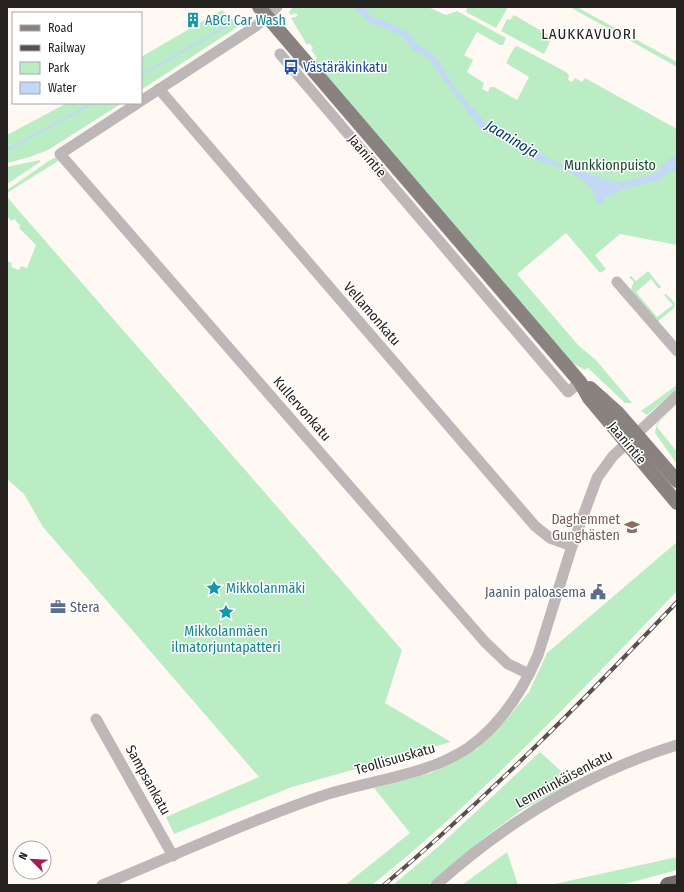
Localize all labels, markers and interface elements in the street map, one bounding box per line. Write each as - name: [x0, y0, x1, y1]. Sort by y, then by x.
- building icon: ABC! Car Wash: [184, 11, 202, 29]
- legend: [12, 12, 142, 104]
- place label: ABC! Car Wash: [205, 12, 286, 29]
- text: Road: [48, 21, 73, 35]
- district label: LAUKKAVUORI: [541, 25, 637, 43]
- text: Railway: [48, 41, 86, 55]
- bus stop icon: Västäräkinkatu: [282, 58, 300, 76]
- place label: Västäräkinkatu: [303, 59, 387, 76]
- text: Park: [48, 61, 70, 75]
- text: Water: [48, 81, 77, 95]
- water label: Jaaninoja: [481, 116, 542, 162]
- street label: Jaanintie: [344, 131, 390, 181]
- park label: Munkkionpuisto: [564, 157, 656, 174]
- street label: Vellamonkatu: [340, 279, 404, 349]
- street label: Kullervonkatu: [269, 373, 335, 445]
- street label: Jaanintie: [604, 418, 650, 468]
- place label: Daghemmet Gunghästen: [551, 511, 620, 544]
- school or university icon: Daghemmet Gunghästen: [623, 518, 641, 536]
- place icon: Mikkolanmäki: [205, 579, 223, 597]
- place label: Mikkolanmäki: [226, 580, 305, 597]
- public building icon: Jaanin paloasema: [589, 583, 607, 601]
- place label: Jaanin paloasema: [485, 584, 586, 601]
- office icon: Stera: [49, 598, 67, 616]
- place label: Stera: [70, 599, 100, 616]
- place icon: Mikkolanmäen ilmatorjuntapatteri: [217, 603, 235, 621]
- place label: Mikkolanmäen ilmatorjuntapatteri: [171, 623, 281, 656]
- street label: Teollisuuskatu: [353, 739, 437, 779]
- street label: Sampsankatu: [122, 742, 174, 818]
- street label: Lemminkäisenkatu: [513, 746, 615, 812]
- north arrow: [12, 840, 52, 880]
- text: N: [16, 850, 31, 862]

